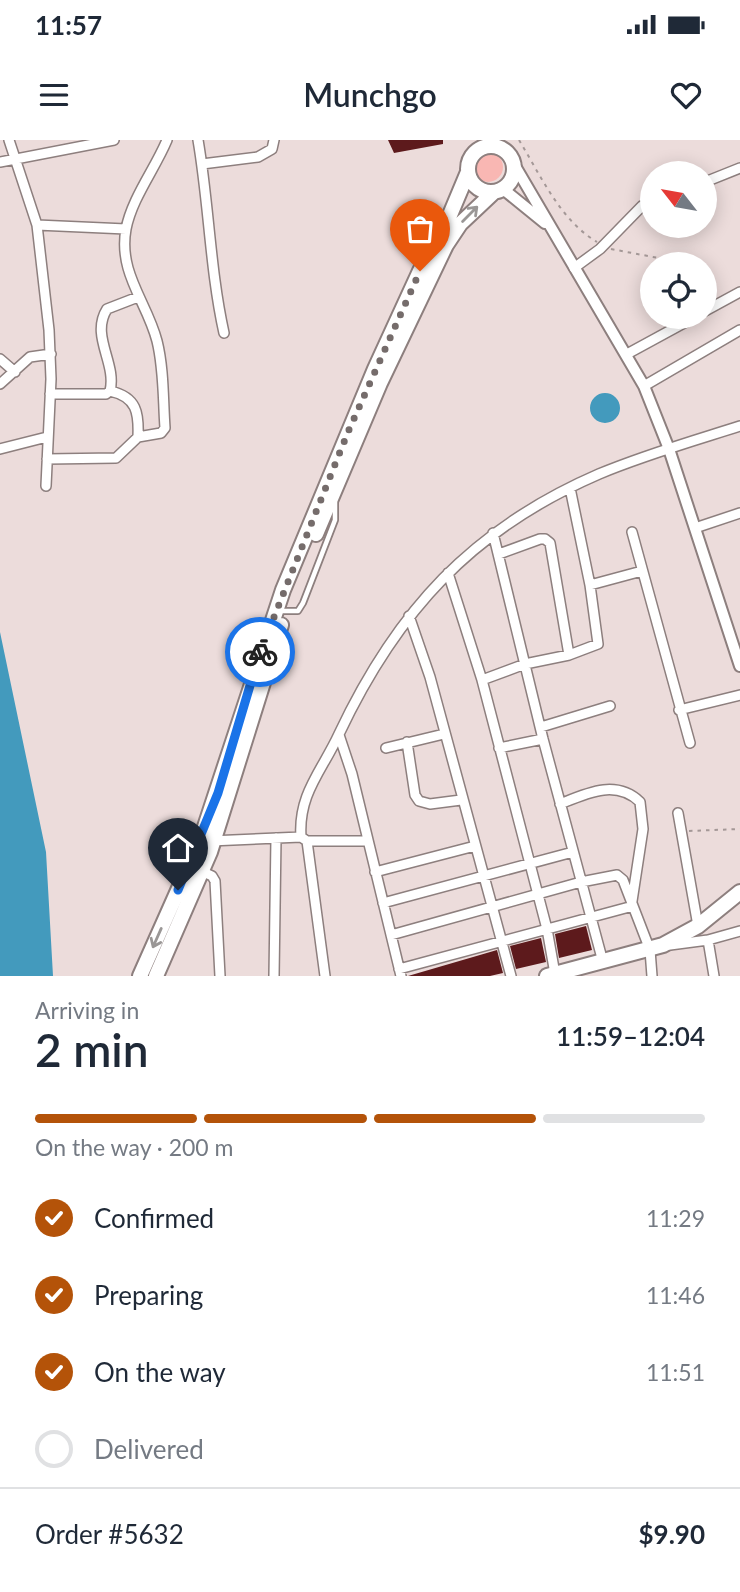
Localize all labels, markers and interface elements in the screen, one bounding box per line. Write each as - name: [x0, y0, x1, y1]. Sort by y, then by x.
- text: 11:57: [35, 9, 102, 41]
- text: Munchgo: [303, 75, 437, 114]
- icon: menu: [35, 76, 73, 114]
- icon: heart: [667, 76, 705, 114]
- north arrow: [640, 161, 718, 238]
- map controls: [640, 161, 717, 329]
- pin: [390, 199, 450, 271]
- one-way arrow: [462, 205, 479, 222]
- icon: bag: [401, 210, 439, 248]
- button: locate: [640, 252, 717, 329]
- courier: [225, 617, 295, 687]
- icon: bike: [241, 633, 279, 671]
- pin: [148, 818, 208, 890]
- icon: home: [159, 829, 197, 867]
- one-way arrow: [150, 927, 163, 948]
- text: Arriving in: [35, 996, 139, 1024]
- text: 11:59–12:04: [556, 1020, 705, 1052]
- text: 2 min: [35, 1022, 149, 1077]
- text: On the way · 200 m: [35, 1133, 234, 1161]
- icon: check: [35, 1199, 73, 1237]
- text: Confirmed: [94, 1202, 214, 1234]
- text: 11:29: [646, 1204, 705, 1232]
- icon: check: [35, 1276, 73, 1314]
- text: Preparing: [94, 1279, 203, 1311]
- text: 11:46: [646, 1281, 705, 1309]
- icon: check: [35, 1353, 73, 1391]
- text: On the way: [94, 1356, 226, 1388]
- text: 11:51: [646, 1358, 705, 1386]
- text: Delivered: [94, 1433, 204, 1465]
- text: Order #5632: [35, 1518, 184, 1550]
- text: $9.90: [639, 1518, 705, 1550]

